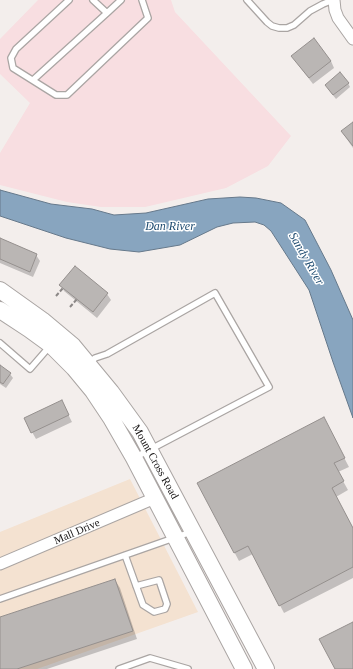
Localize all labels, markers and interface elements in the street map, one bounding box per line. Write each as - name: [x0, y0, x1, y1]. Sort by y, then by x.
- water label: Dan River: [145, 220, 195, 234]
- water label: Sandy River: [285, 230, 327, 288]
- street label: Mount Cross Road: [129, 422, 181, 502]
- street label: Mall Drive: [52, 516, 102, 548]

